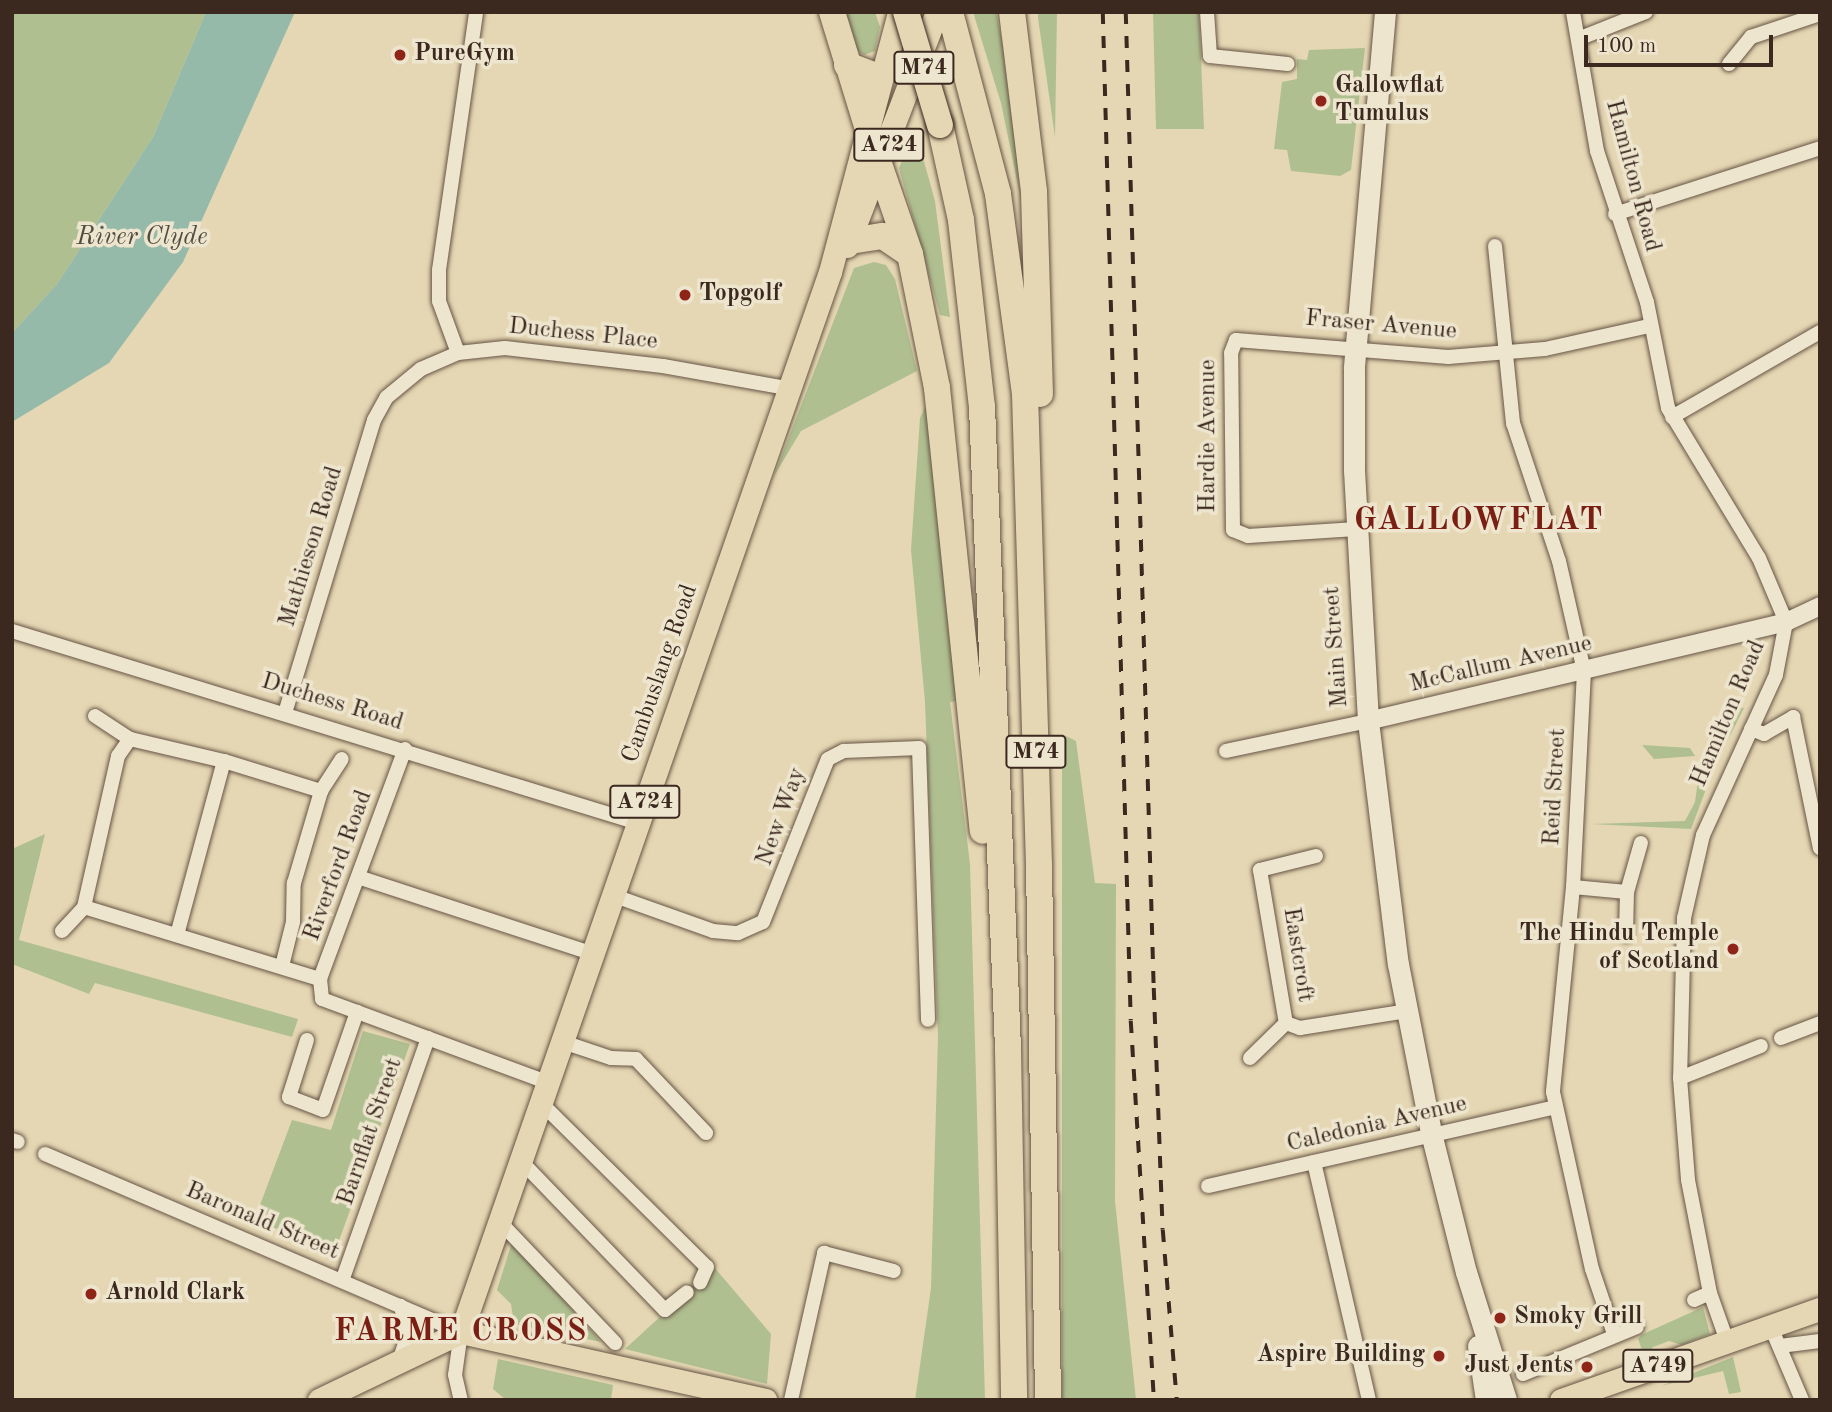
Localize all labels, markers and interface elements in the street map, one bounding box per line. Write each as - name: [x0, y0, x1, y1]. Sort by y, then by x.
- scale bar: [1587, 21, 1776, 65]
- text: 100 m: [1597, 36, 1656, 57]
- place label: PureGym: [414, 41, 515, 69]
- marker: PureGym: [392, 47, 408, 63]
- road number: M74: [892, 48, 956, 88]
- place label: Gallowflat Tumulus: [1335, 73, 1444, 129]
- marker: Gallowflat Tumulus: [1313, 93, 1329, 109]
- street label: Hamilton Road: [1598, 97, 1666, 255]
- road number: A724: [852, 126, 926, 164]
- water label: River Clyde: [76, 222, 208, 254]
- place label: Topgolf: [699, 281, 781, 309]
- marker: Topgolf: [677, 287, 693, 303]
- street label: Fraser Avenue: [1304, 305, 1458, 347]
- street label: Duchess Place: [507, 313, 659, 357]
- street label: Hardie Avenue: [1195, 359, 1223, 513]
- street label: Mathieson Road: [274, 463, 350, 631]
- district label: GALLOWFLAT: [1355, 502, 1603, 540]
- street label: Cambuslang Road: [617, 581, 705, 767]
- street label: Main Street: [1318, 585, 1356, 709]
- street label: McCallum Avenue: [1407, 630, 1595, 700]
- street label: Hamilton Road: [1685, 636, 1773, 792]
- street label: Duchess Road: [257, 668, 407, 738]
- street label: Reid Street: [1539, 728, 1573, 846]
- road number: M74: [1004, 732, 1068, 772]
- street label: New Way: [751, 764, 813, 870]
- road number: A724: [608, 782, 682, 822]
- street label: Riverford Road: [298, 787, 380, 945]
- street label: Eastcroft: [1275, 905, 1319, 1005]
- place label: The Hindu Temple of Scotland: [1519, 921, 1719, 977]
- marker: The Hindu Temple of Scotland: [1725, 941, 1741, 957]
- street label: Barnflat Street: [332, 1054, 410, 1210]
- street label: Caledonia Avenue: [1284, 1090, 1470, 1160]
- street label: Baronald Street: [181, 1177, 343, 1267]
- place label: Arnold Clark: [105, 1280, 245, 1308]
- marker: Arnold Clark: [83, 1286, 99, 1302]
- place label: Smoky Grill: [1514, 1304, 1642, 1332]
- marker: Smoky Grill: [1492, 1310, 1508, 1326]
- district label: FARME CROSS: [335, 1313, 587, 1351]
- place label: Aspire Building: [1257, 1342, 1425, 1370]
- road number: A749: [1621, 1346, 1695, 1386]
- marker: Aspire Building: [1431, 1348, 1447, 1364]
- place label: Just Jents: [1464, 1353, 1573, 1381]
- marker: Just Jents: [1579, 1359, 1595, 1375]

